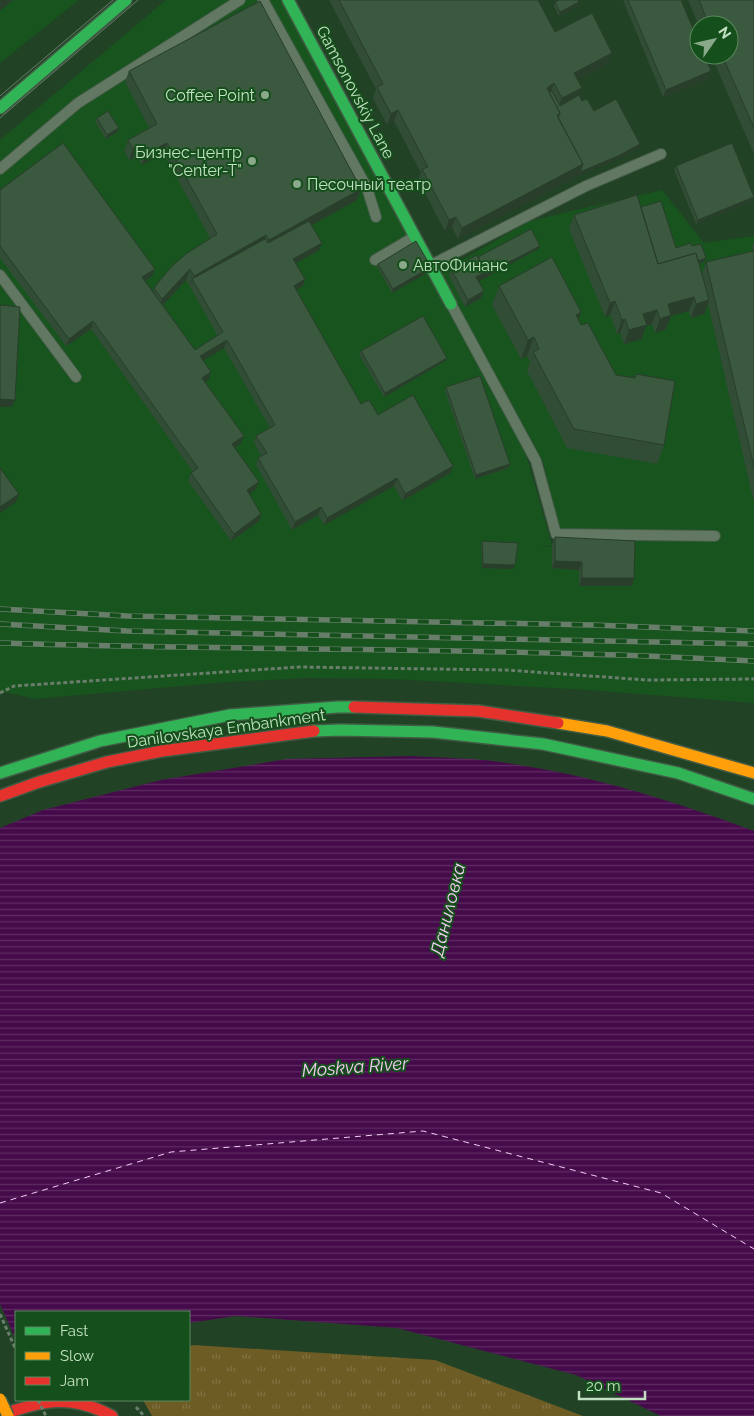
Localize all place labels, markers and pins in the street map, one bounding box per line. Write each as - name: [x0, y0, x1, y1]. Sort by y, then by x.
- place label: Coffee Point: [165, 86, 256, 105]
- marker: Coffee Point: [259, 89, 271, 101]
- place label: Бизнес-центр "Center-T": [135, 143, 242, 180]
- marker: Бизнес-центр "Center-T": [246, 155, 258, 167]
- place label: Песочный театр: [307, 175, 431, 194]
- marker: Песочный театр: [291, 178, 303, 190]
- place label: АвтоФинанс: [413, 256, 508, 275]
- marker: АвтоФинанс: [397, 259, 409, 271]

